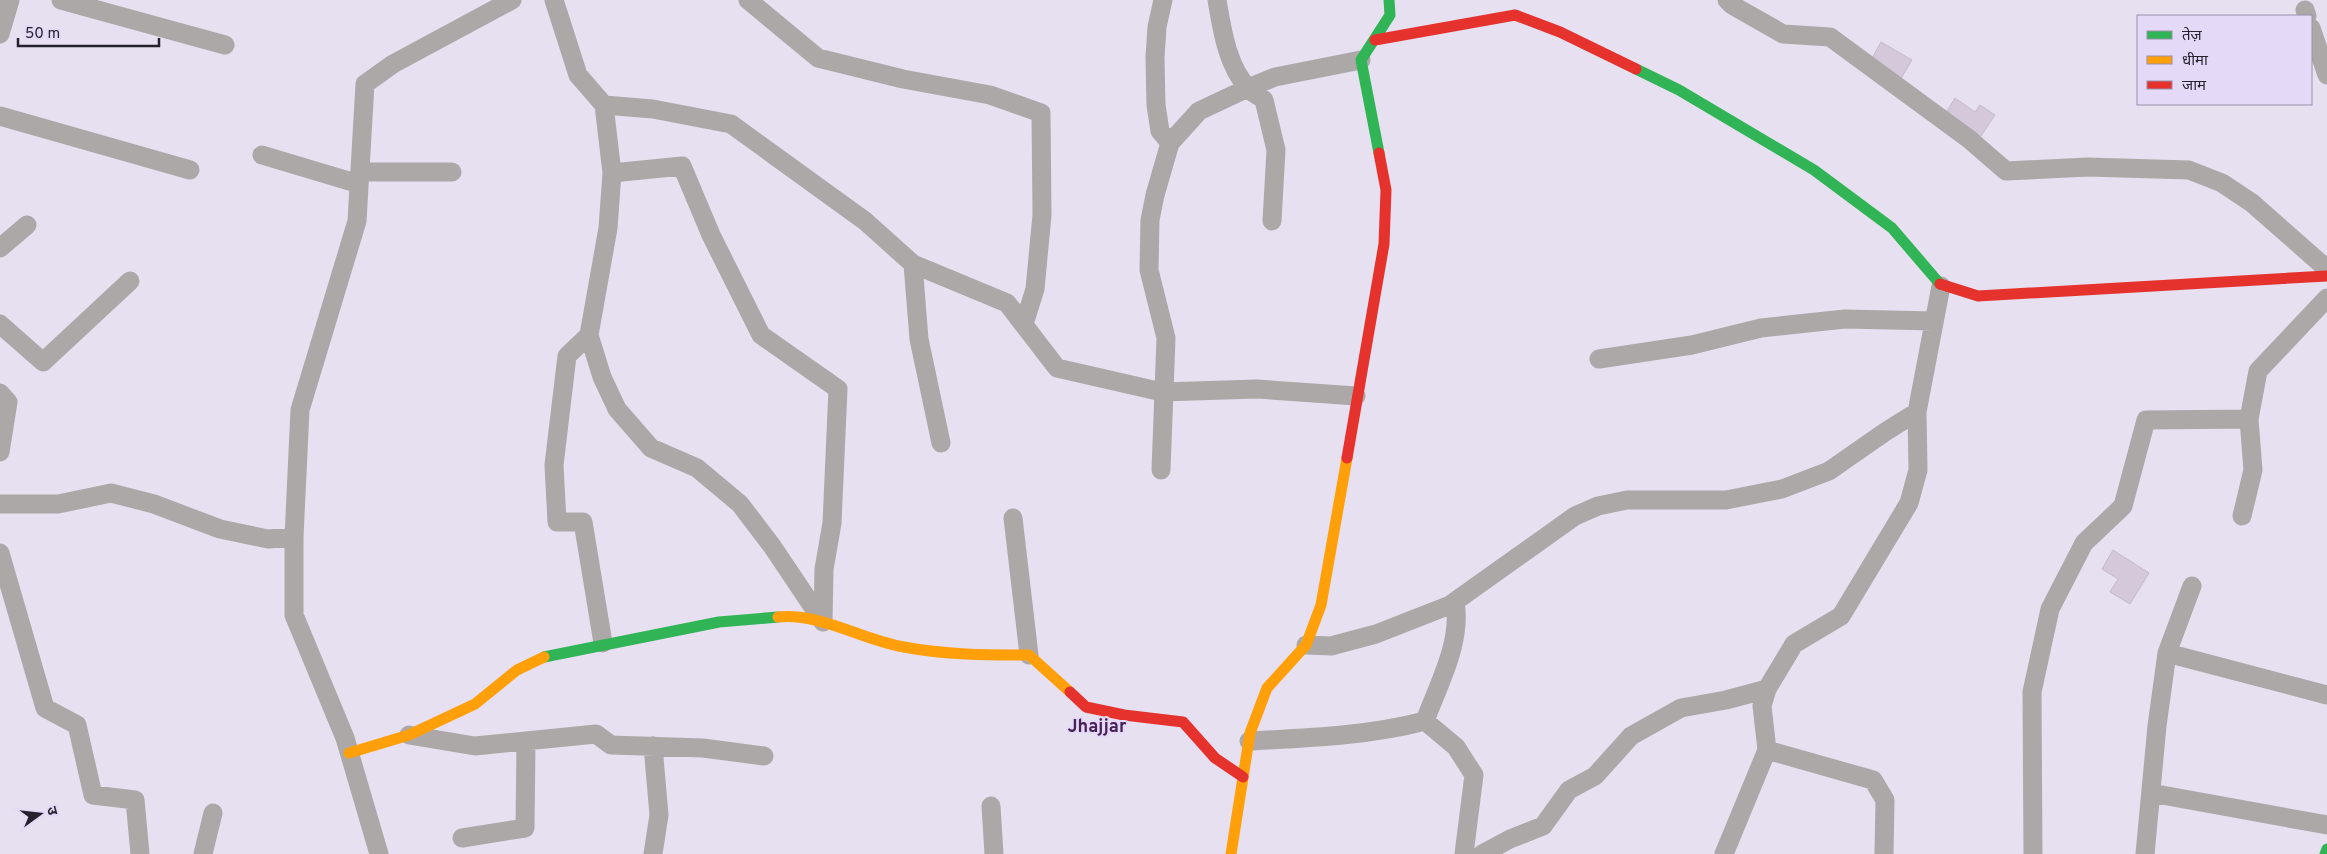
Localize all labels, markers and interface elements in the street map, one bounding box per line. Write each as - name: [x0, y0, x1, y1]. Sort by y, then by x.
- scale bar: [18, 15, 159, 47]
- legend: [2137, 15, 2312, 105]
- text: 50 m: [25, 25, 60, 44]
- text: तेज़: [2182, 26, 2203, 46]
- text: धीमा: [2182, 52, 2209, 71]
- text: जाम: [2182, 77, 2207, 96]
- district label: Jhajjar: [1068, 716, 1127, 739]
- north arrow: [15, 789, 65, 839]
- text: उ: [42, 805, 61, 818]

